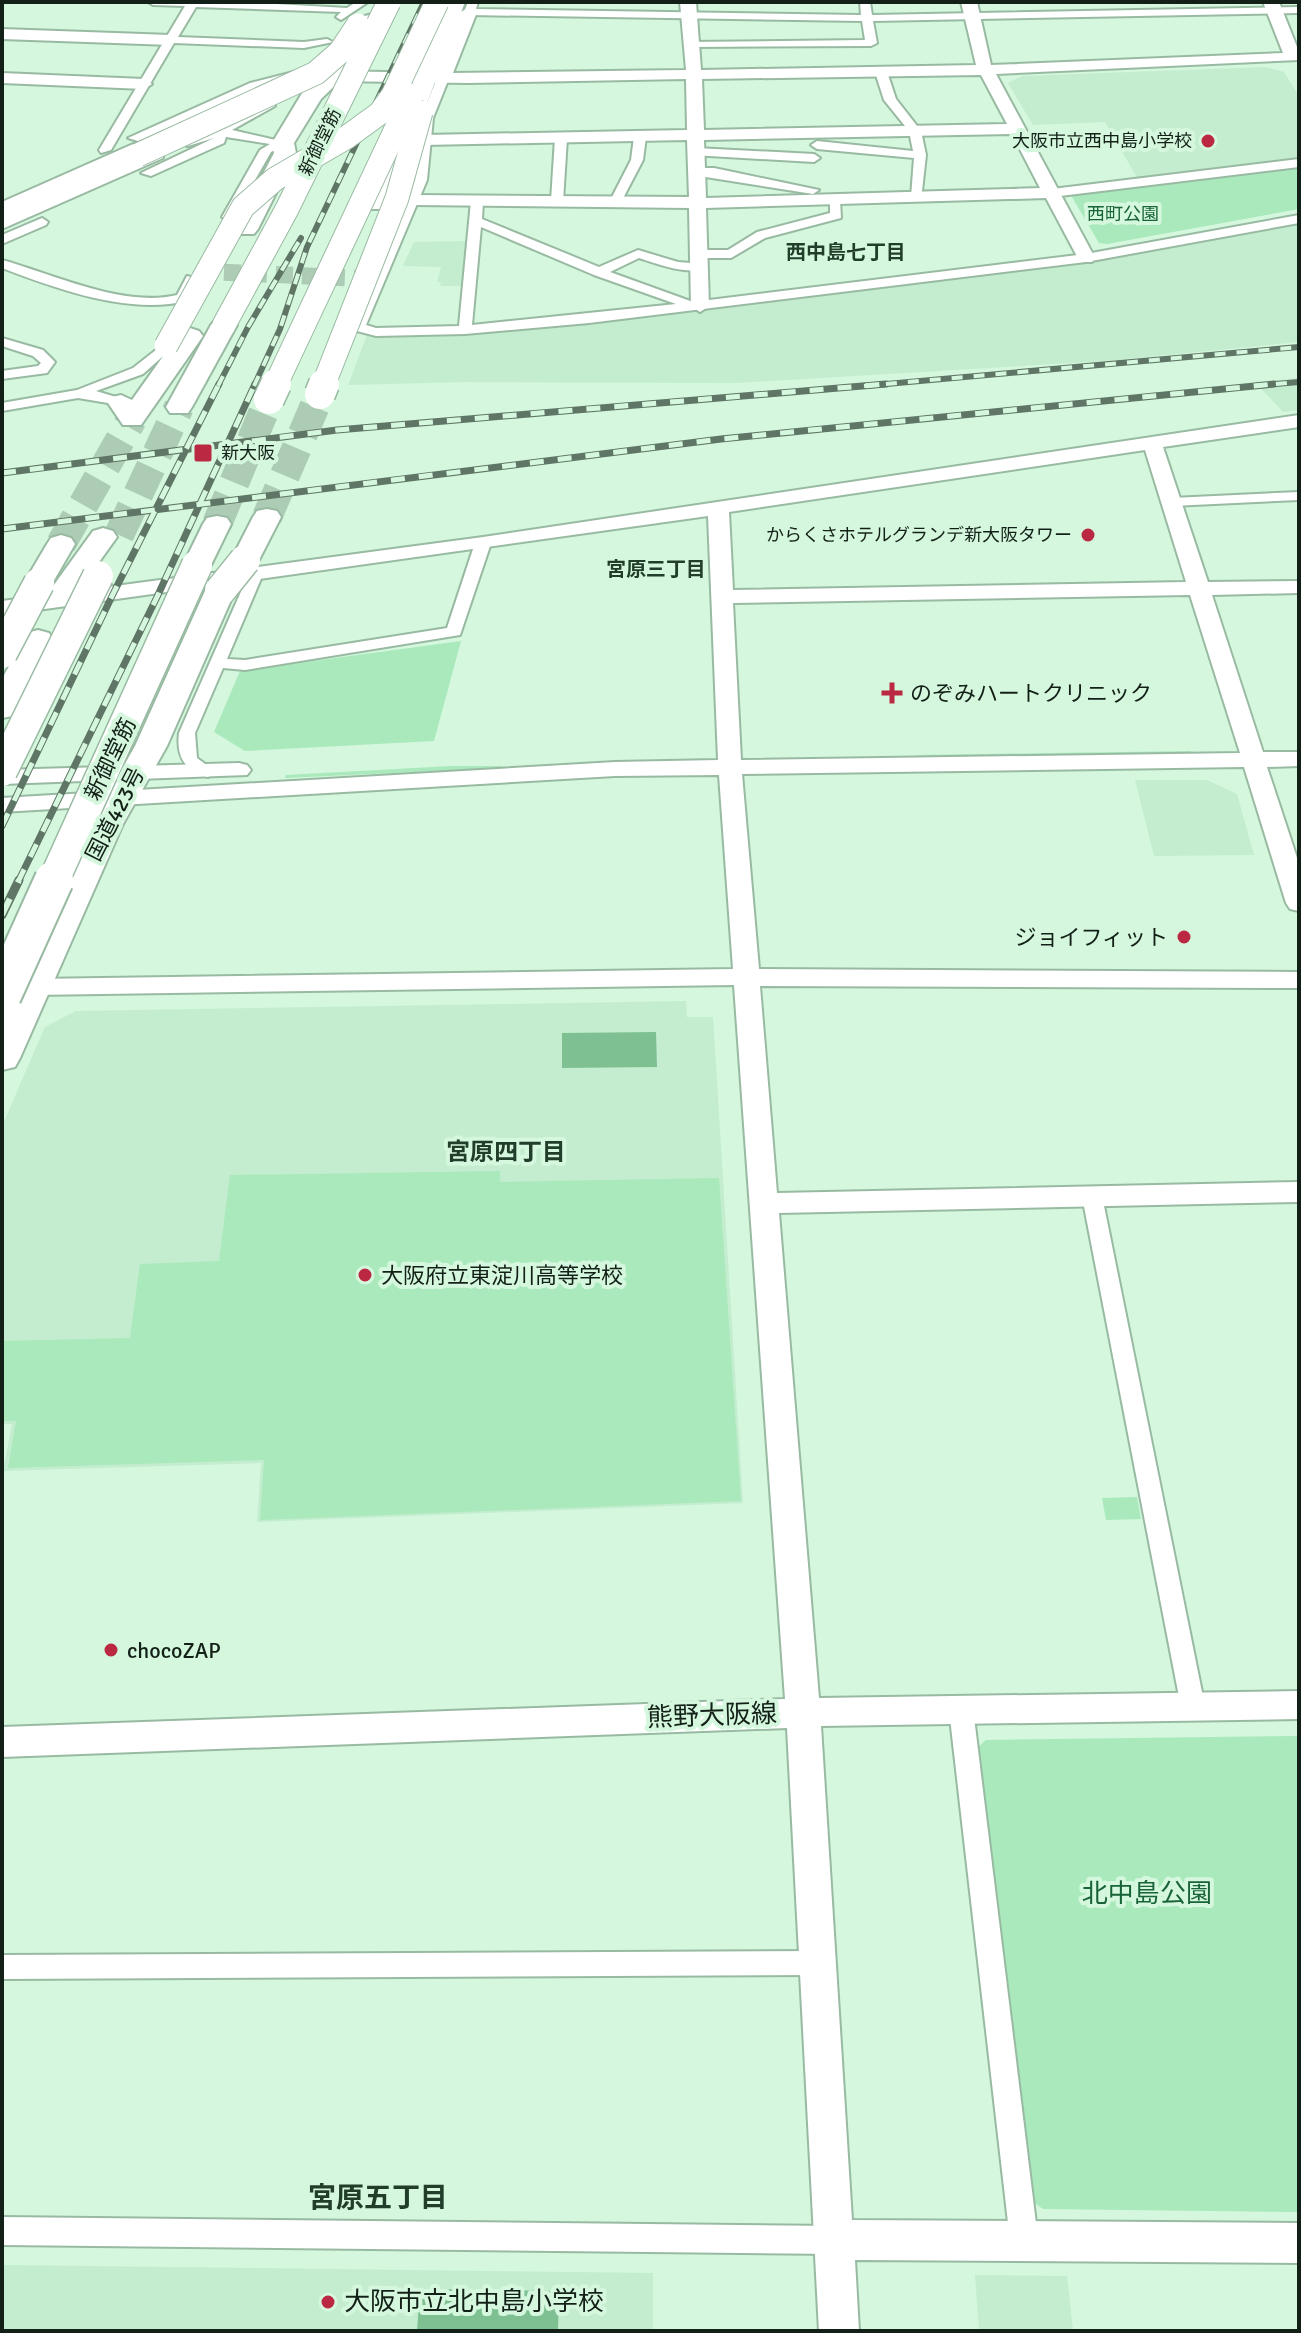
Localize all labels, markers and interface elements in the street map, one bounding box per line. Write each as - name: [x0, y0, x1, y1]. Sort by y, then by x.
- street label: 新御堂筋: [294, 105, 346, 179]
- place label: 大阪市立西中島小学校: [1012, 130, 1192, 152]
- marker: 大阪市立西中島小学校: [1199, 132, 1217, 150]
- park label: 西町公園: [1087, 203, 1159, 225]
- district label: 西中島七丁目: [786, 240, 906, 265]
- marker: 新大阪: [192, 442, 214, 464]
- place label: 新大阪: [221, 442, 275, 464]
- place label: からくさホテルグランデ新大阪タワー: [766, 524, 1072, 546]
- marker: からくさホテルグランデ新大阪タワー: [1079, 526, 1097, 544]
- district label: 宮原三丁目: [606, 557, 706, 582]
- place label: のぞみハートクリニック: [910, 680, 1152, 707]
- marker: のぞみハートクリニック: [881, 682, 903, 704]
- street label: 新御堂筋: [79, 714, 141, 804]
- street label: 国道423号: [80, 763, 150, 865]
- place label: ジョイフィット: [1014, 924, 1168, 951]
- marker: ジョイフィット: [1175, 928, 1193, 946]
- district label: 宮原四丁目: [446, 1137, 566, 1167]
- place label: 大阪府立東淀川高等学校: [381, 1262, 623, 1289]
- marker: 大阪府立東淀川高等学校: [356, 1266, 374, 1284]
- place label: chocoZAP: [127, 1637, 221, 1664]
- marker: chocoZAP: [102, 1641, 120, 1659]
- street label: 熊野大阪線: [646, 1698, 778, 1734]
- park label: 北中島公園: [1082, 1878, 1212, 1910]
- district label: 宮原五丁目: [308, 2181, 448, 2215]
- place label: 大阪市立北中島小学校: [344, 2286, 604, 2318]
- marker: 大阪市立北中島小学校: [319, 2293, 337, 2311]

